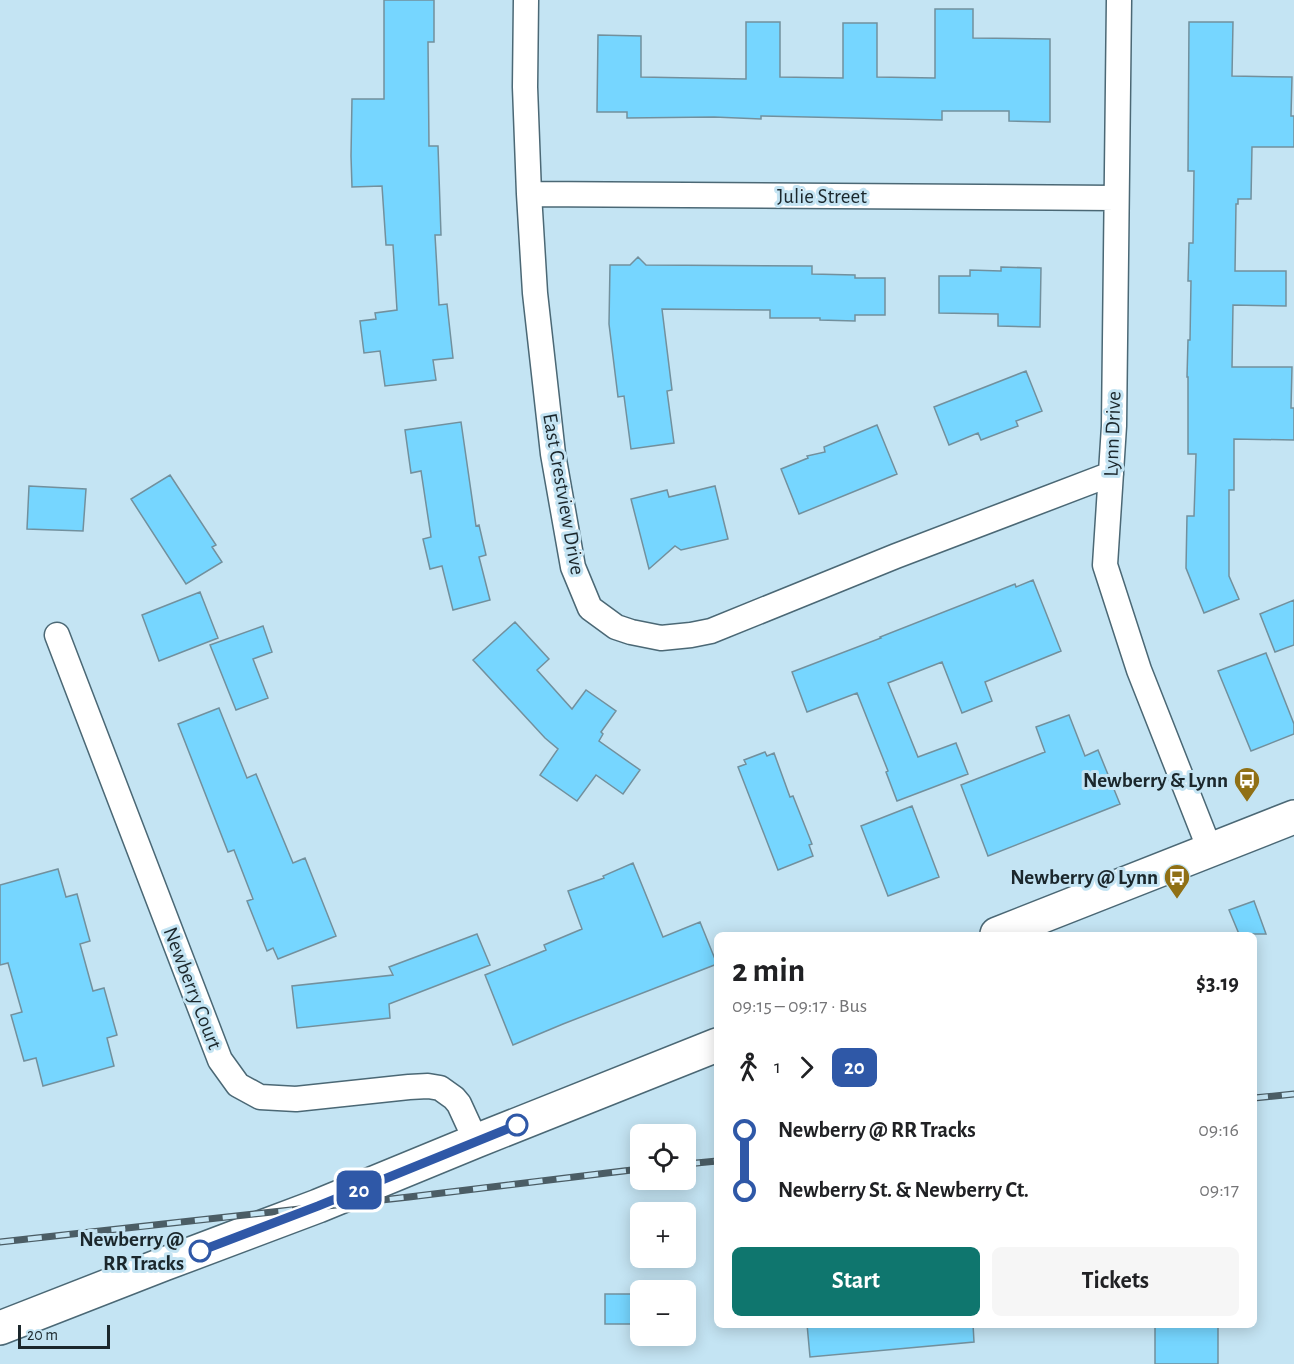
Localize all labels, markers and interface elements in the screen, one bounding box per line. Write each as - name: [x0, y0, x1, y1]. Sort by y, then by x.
- street label: Julie Street: [777, 186, 867, 207]
- street label: Lynn Drive: [1101, 391, 1124, 477]
- street label: East Crestview Drive: [539, 412, 588, 577]
- bus stop icon: Newberry & Lynn: [1232, 765, 1262, 803]
- place label: Newberry & Lynn: [1083, 770, 1228, 791]
- bus stop icon: Newberry @ Lynn: [1162, 862, 1192, 900]
- place label: Newberry @ Lynn: [1010, 867, 1158, 888]
- street label: Newberry Court: [160, 924, 226, 1053]
- text: 2 min: [732, 955, 805, 988]
- text: $3.19: [1196, 972, 1239, 994]
- text: 09:15 – 09:17 · Bus: [732, 996, 867, 1016]
- icon: walk: [732, 1051, 765, 1084]
- icon: forward: [790, 1051, 823, 1084]
- text: 1: [774, 1057, 781, 1077]
- text: 20: [844, 1057, 865, 1078]
- unlabelled marker: [506, 1114, 528, 1136]
- text: Newberry @ RR Tracks: [778, 1119, 976, 1141]
- text: 09:16: [1198, 1120, 1239, 1140]
- map controls: [630, 1124, 696, 1346]
- button: locate: [630, 1124, 696, 1190]
- line badge: 20: [332, 1170, 386, 1210]
- text: Newberry St. & Newberry Ct.: [778, 1179, 1029, 1201]
- text: 20: [349, 1180, 369, 1201]
- text: 09:17: [1199, 1180, 1239, 1200]
- button: +: [630, 1202, 696, 1268]
- place label: Newberry @ RR Tracks: [79, 1229, 184, 1274]
- marker: Newberry @ RR Tracks: [189, 1240, 211, 1262]
- button: Start: [732, 1247, 980, 1316]
- button: Tickets: [992, 1247, 1239, 1316]
- button: −: [630, 1280, 696, 1346]
- scale bar: [18, 1322, 110, 1350]
- text: 20 m: [27, 1327, 58, 1343]

